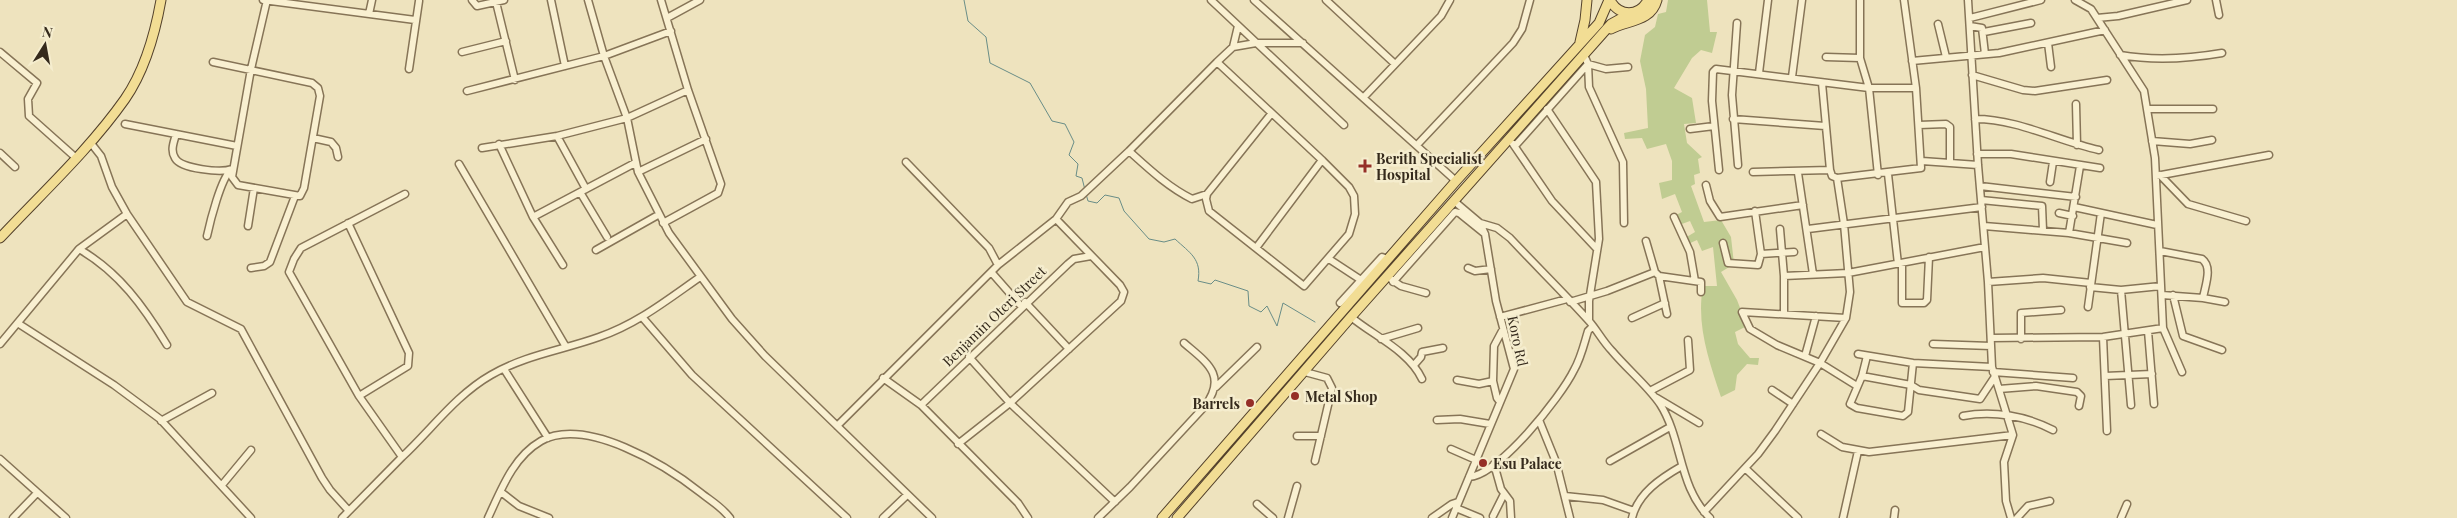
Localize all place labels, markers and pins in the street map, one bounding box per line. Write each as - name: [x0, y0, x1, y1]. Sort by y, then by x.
- place label: Berith Specialist Hospital: [1376, 149, 1482, 184]
- marker: Berith Specialist Hospital: [1358, 159, 1372, 173]
- place label: Metal Shop: [1305, 387, 1377, 406]
- marker: Metal Shop: [1289, 390, 1301, 402]
- place label: Barrels: [1193, 394, 1240, 413]
- marker: Barrels: [1244, 397, 1256, 409]
- place label: Esu Palace: [1493, 454, 1562, 473]
- marker: Esu Palace: [1477, 457, 1489, 469]

